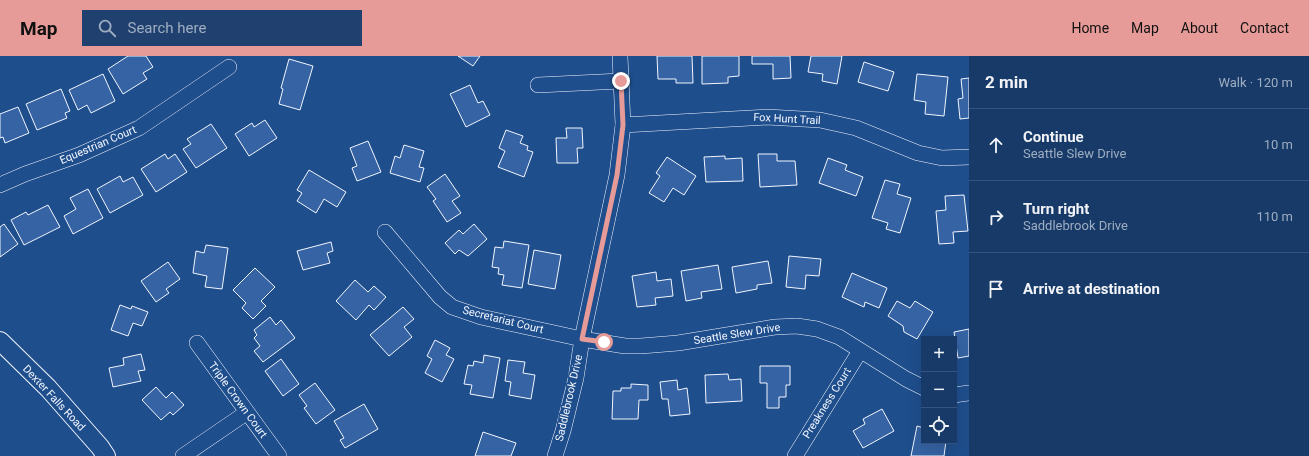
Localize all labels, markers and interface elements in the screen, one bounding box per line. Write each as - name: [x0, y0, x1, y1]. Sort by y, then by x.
- search box: [82, 10, 362, 46]
- text: Map: [20, 17, 58, 40]
- icon: search: [96, 17, 118, 39]
- text: Search here: [128, 19, 206, 37]
- text: Home: [1071, 20, 1109, 36]
- text: Map: [1131, 20, 1159, 36]
- text: About: [1181, 20, 1218, 36]
- text: Contact: [1240, 20, 1289, 36]
- route end: [612, 72, 630, 90]
- text: 2 min: [985, 72, 1028, 92]
- text: Walk · 120 m: [1218, 75, 1293, 90]
- street label: Fox Hunt Trail: [753, 111, 821, 127]
- street label: Equestrian Court: [58, 123, 139, 167]
- text: Continue: [1023, 128, 1084, 146]
- icon: ahead: [985, 134, 1007, 156]
- text: 10 m: [1264, 137, 1293, 152]
- text: Seattle Slew Drive: [1023, 146, 1126, 161]
- text: Turn right: [1023, 200, 1089, 218]
- icon: right: [985, 206, 1007, 228]
- text: 110 m: [1256, 209, 1293, 224]
- text: Saddlebrook Drive: [1023, 218, 1128, 233]
- icon: arrive: [985, 278, 1007, 300]
- text: Arrive at destination: [1023, 280, 1160, 298]
- street label: Secretariat Court: [461, 304, 545, 336]
- street label: Seattle Slew Drive: [693, 321, 781, 347]
- route start: [595, 333, 613, 351]
- map controls: [921, 336, 957, 444]
- button: +: [921, 336, 957, 372]
- street label: Saddlebrook Drive: [553, 353, 585, 443]
- street label: Triple Crown Court: [206, 359, 270, 441]
- street label: Dexter Falls Road: [20, 362, 88, 434]
- street label: Preakness Court: [800, 365, 854, 441]
- button: −: [921, 372, 957, 408]
- button: locate: [921, 408, 957, 444]

